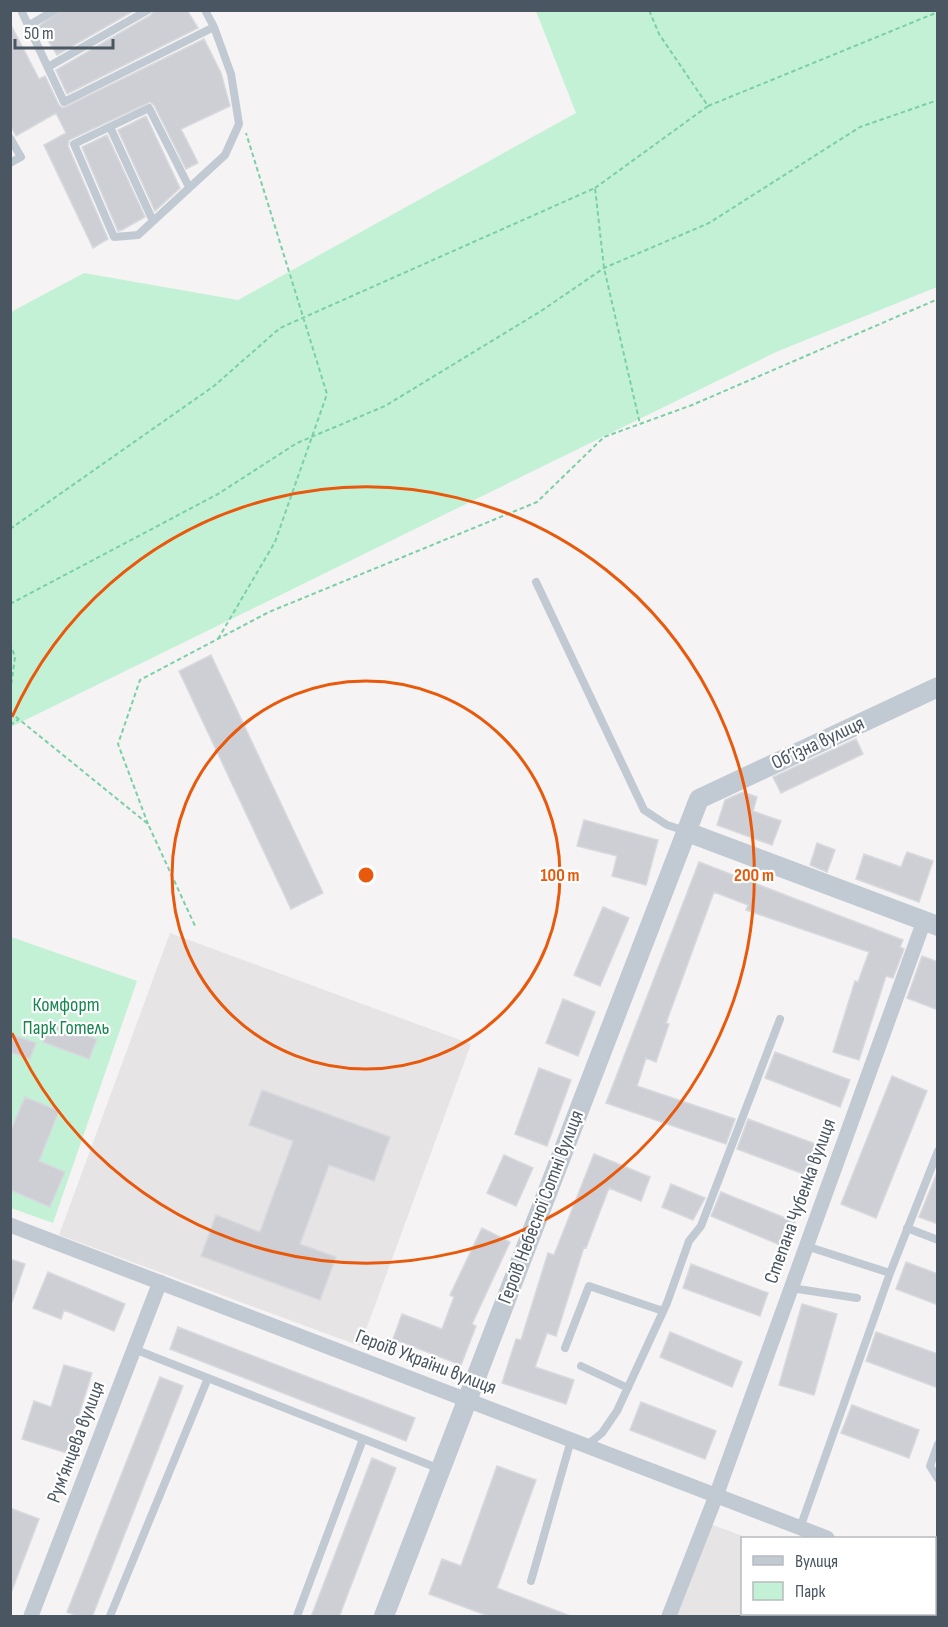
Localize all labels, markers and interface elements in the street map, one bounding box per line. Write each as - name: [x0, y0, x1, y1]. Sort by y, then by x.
- scale bar: [15, 12, 112, 50]
- text: 50 m: [24, 23, 54, 44]
- street label: Об’їзна вулиця: [768, 711, 868, 775]
- centre of rings: [356, 865, 376, 885]
- text: 100 m: [541, 865, 580, 886]
- text: 200 m: [734, 865, 774, 886]
- park label: Комфорт Парк Готель: [23, 993, 109, 1040]
- street label: Героїв Небесної Сотні вулиця: [493, 1107, 589, 1307]
- street label: Степана Чубенка вулиця: [759, 1115, 841, 1287]
- street label: Героїв України вулиця: [352, 1324, 500, 1400]
- street label: Рум’янцева вулиця: [42, 1378, 110, 1506]
- legend: [741, 1537, 936, 1615]
- text: Вулиця: [795, 1551, 838, 1572]
- text: Парк: [795, 1581, 826, 1602]

